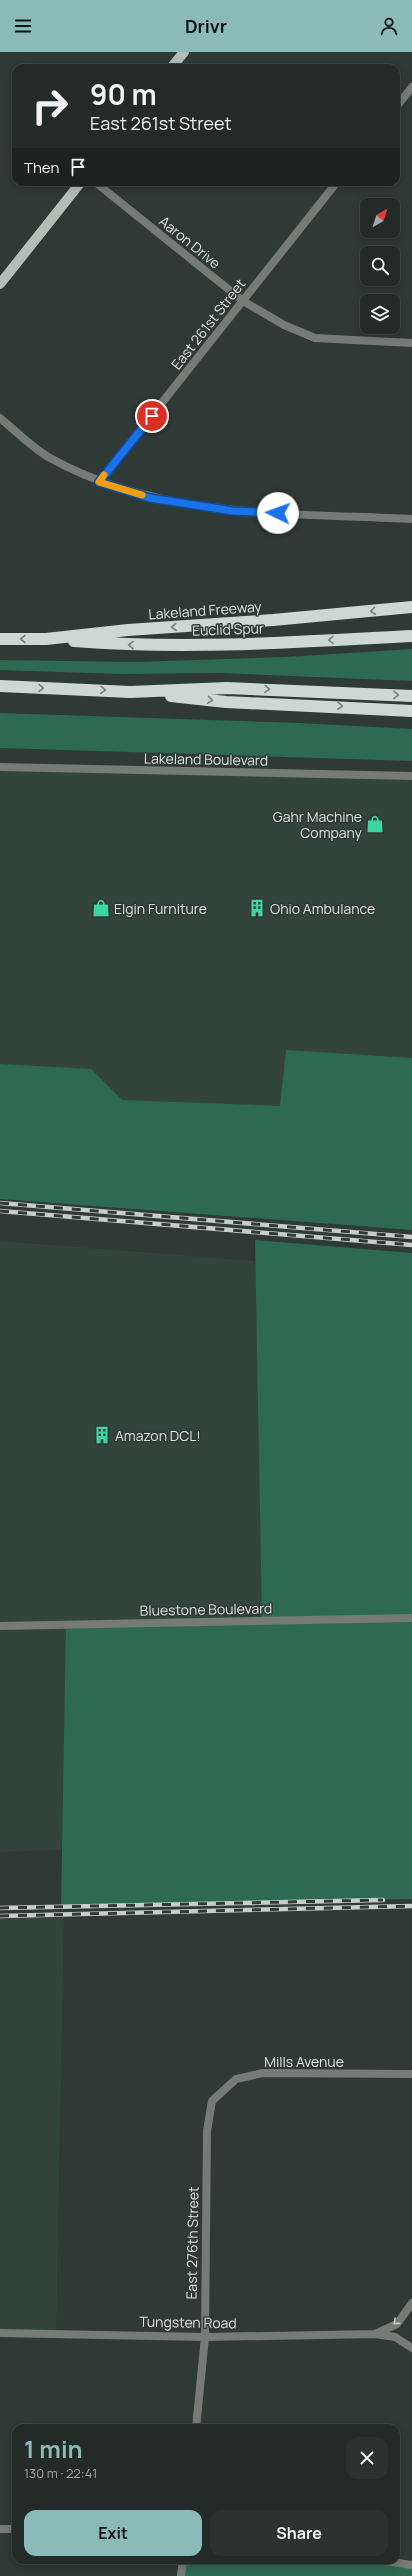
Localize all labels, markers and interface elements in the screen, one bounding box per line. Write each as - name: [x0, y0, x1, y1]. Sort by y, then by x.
- text: Drivr: [185, 14, 227, 38]
- icon: menu: [12, 15, 34, 37]
- icon: person: [378, 15, 400, 37]
- text: 90 m: [90, 75, 157, 113]
- icon: right: [24, 80, 76, 132]
- text: East 261st Street: [90, 111, 232, 135]
- icon: arrive: [67, 156, 89, 178]
- text: Then: [24, 157, 59, 178]
- north arrow: [360, 198, 400, 238]
- map controls: [360, 198, 400, 334]
- street label: Aaron Drive: [155, 211, 225, 273]
- button: search: [360, 246, 400, 286]
- street label: East 261st Street: [167, 274, 250, 373]
- button: layers: [360, 294, 400, 334]
- pin: [135, 399, 169, 433]
- icon: arrive: [141, 405, 163, 427]
- position arrow: [257, 492, 299, 534]
- street label: Lakeland Freeway: [148, 597, 263, 623]
- one-way arrow: [370, 606, 376, 615]
- street label: Euclid Spur: [192, 618, 264, 640]
- one-way arrow: [171, 623, 177, 632]
- one-way arrow: [20, 635, 26, 643]
- one-way arrow: [328, 636, 334, 644]
- one-way arrow: [128, 641, 134, 650]
- one-way arrow: [38, 683, 44, 692]
- one-way arrow: [264, 685, 270, 694]
- one-way arrow: [100, 686, 106, 694]
- one-way arrow: [393, 691, 399, 699]
- one-way arrow: [207, 696, 213, 705]
- one-way arrow: [337, 702, 343, 711]
- street label: Lakeland Boulevard: [144, 748, 268, 770]
- place label: Gahr Machine Company: [273, 807, 363, 842]
- shop icon: Gahr Machine Company: [365, 814, 385, 834]
- shop icon: Elgin Furniture: [91, 898, 111, 918]
- building icon: Ohio Ambulance: [247, 898, 267, 918]
- place label: Elgin Furniture: [114, 899, 207, 918]
- place label: Ohio Ambulance: [270, 899, 375, 918]
- building icon: Amazon DCL!: [92, 1425, 112, 1445]
- place label: Amazon DCL!: [115, 1426, 201, 1445]
- street label: Bluestone Boulevard: [140, 1598, 272, 1620]
- street label: Mills Avenue: [264, 2052, 344, 2071]
- street label: East 276th Street: [182, 2186, 202, 2300]
- street label: Tungsten Road: [139, 2312, 237, 2332]
- one-way arrow: [393, 2317, 401, 2324]
- text: 1 min: [24, 2432, 83, 2465]
- button: close: [346, 2437, 388, 2479]
- text: 130 m · 22:41: [24, 2464, 97, 2482]
- button: Exit: [24, 2510, 202, 2556]
- button: Share: [210, 2510, 388, 2556]

